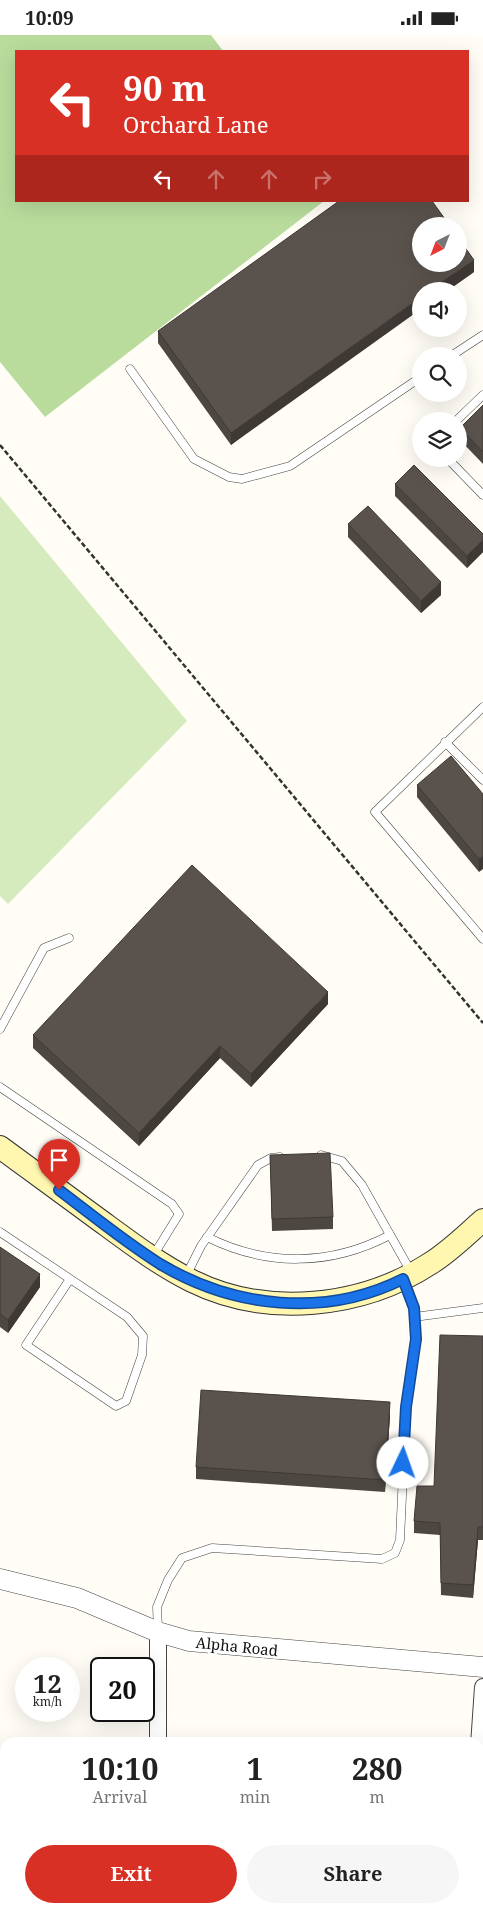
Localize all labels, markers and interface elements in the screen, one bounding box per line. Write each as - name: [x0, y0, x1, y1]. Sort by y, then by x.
- text: 10:09: [25, 5, 74, 31]
- text: 90 m: [123, 64, 206, 111]
- icon: left: [40, 70, 105, 135]
- text: Orchard Lane: [123, 109, 269, 139]
- icon: left: [149, 165, 177, 193]
- icon: ahead: [202, 165, 230, 193]
- icon: ahead: [255, 165, 283, 193]
- icon: right: [308, 165, 336, 193]
- north arrow: [412, 217, 468, 273]
- map controls: [412, 217, 467, 467]
- button: sound: [412, 282, 467, 337]
- button: search: [412, 347, 467, 402]
- button: layers: [412, 412, 467, 467]
- pin: [38, 1139, 80, 1190]
- icon: arrive: [45, 1146, 73, 1174]
- position arrow: [376, 1436, 428, 1488]
- street label: Alpha Road: [195, 1632, 279, 1660]
- speed limit sign: 20: [90, 1657, 155, 1722]
- text: 12: [33, 1666, 62, 1700]
- text: km/h: [33, 1693, 62, 1710]
- text: 10:10: [81, 1748, 158, 1789]
- text: 1: [247, 1748, 263, 1789]
- text: 280: [352, 1748, 403, 1789]
- text: Arrival: [93, 1786, 147, 1808]
- text: min: [240, 1786, 270, 1808]
- text: m: [370, 1786, 385, 1808]
- button: Exit: [25, 1845, 237, 1903]
- button: Share: [247, 1845, 459, 1903]

